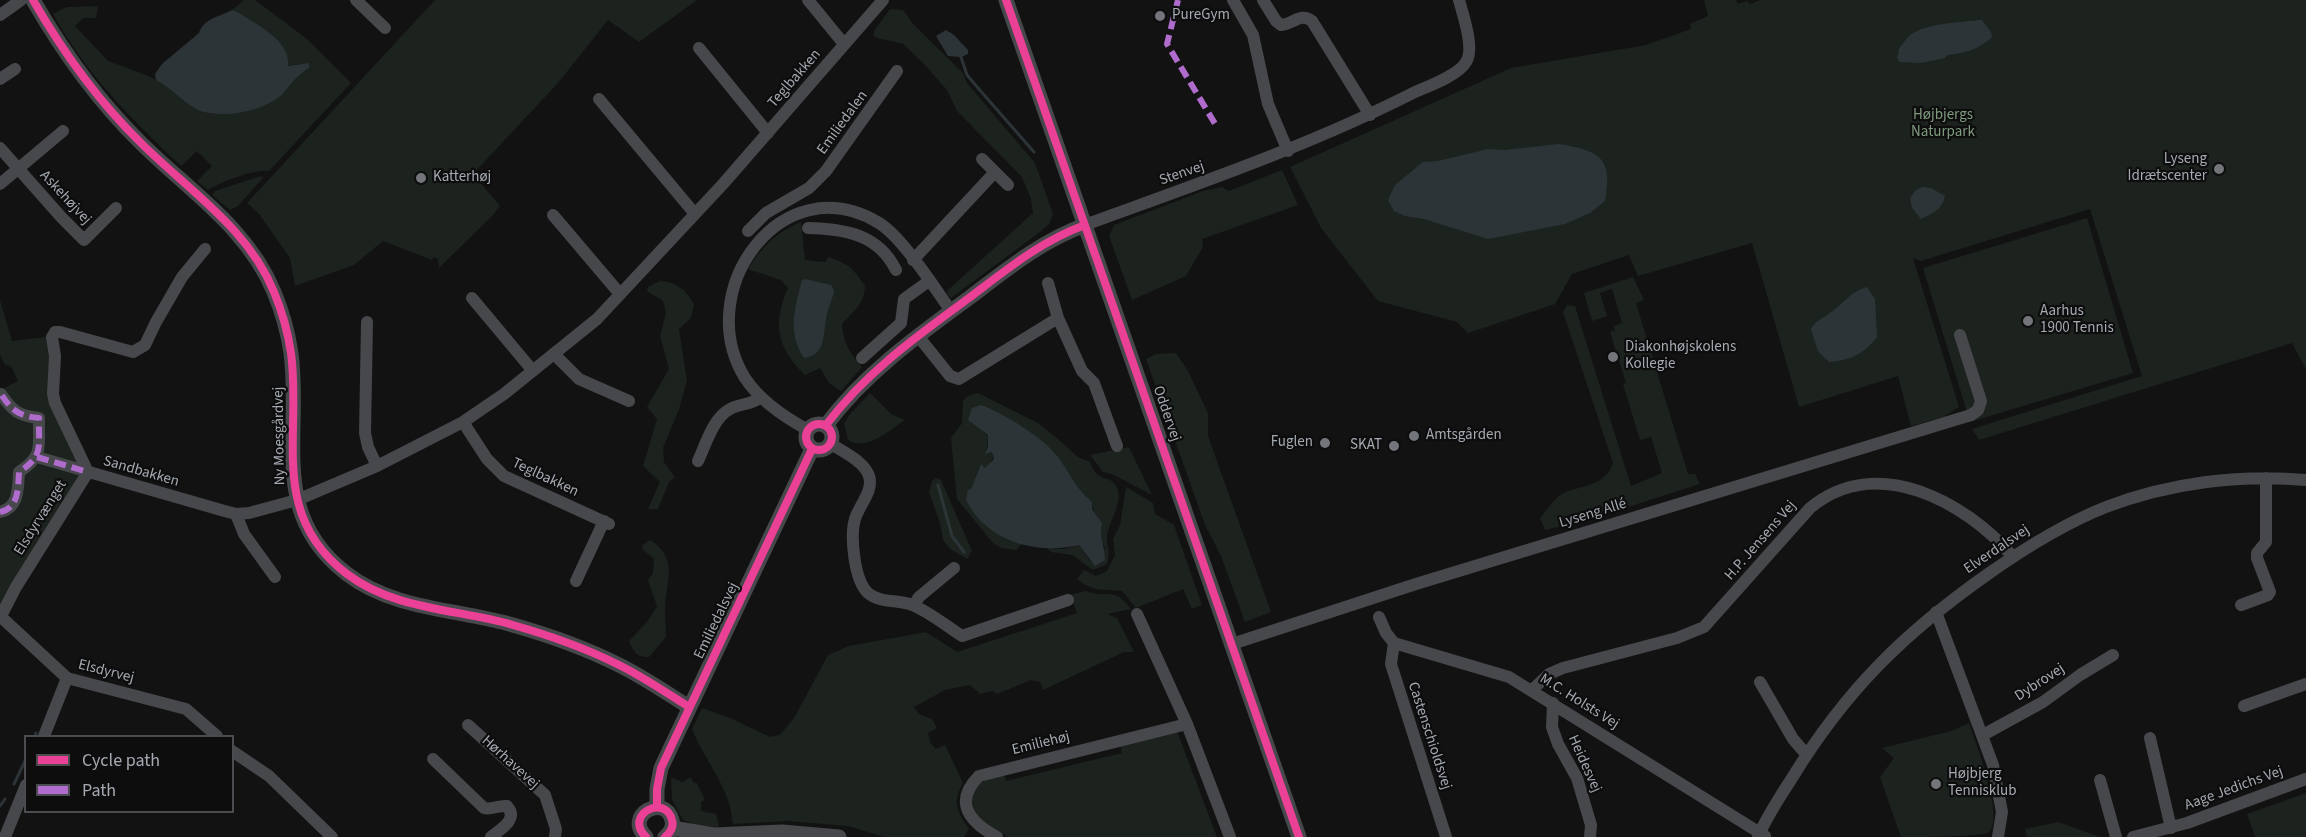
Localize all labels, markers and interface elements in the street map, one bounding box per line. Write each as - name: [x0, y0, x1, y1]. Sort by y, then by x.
- place label: PureGym: [1172, 7, 1230, 25]
- marker: PureGym: [1153, 9, 1167, 23]
- street label: Teglbakken: [765, 46, 825, 112]
- street label: Emiliedalen: [814, 88, 872, 158]
- park label: Højbjergs Naturpark: [1911, 107, 1975, 142]
- place label: Lyseng Idrætscenter: [2127, 151, 2207, 186]
- street label: Stenvej: [1157, 158, 1207, 190]
- marker: Lyseng Idrætscenter: [2212, 162, 2226, 176]
- street label: Askehøjvej: [35, 167, 95, 229]
- place label: Katterhøj: [433, 169, 491, 187]
- marker: Katterhøj: [414, 171, 428, 185]
- place label: Aarhus 1900 Tennis: [2040, 303, 2114, 338]
- marker: Aarhus 1900 Tennis: [2021, 314, 2035, 328]
- place label: Diakonhøjskolens Kollegie: [1625, 339, 1736, 374]
- marker: Diakonhøjskolens Kollegie: [1606, 350, 1620, 364]
- street label: Oddervej: [1148, 384, 1184, 444]
- street label: Ny Moesgårdvej: [270, 386, 290, 486]
- place label: Amtsgården: [1426, 427, 1502, 445]
- marker: Amtsgården: [1407, 429, 1421, 443]
- place label: Fuglen: [1271, 434, 1313, 452]
- marker: Fuglen: [1318, 436, 1332, 450]
- place label: SKAT: [1350, 437, 1382, 455]
- marker: SKAT: [1387, 439, 1401, 453]
- street label: Sandbakken: [101, 453, 181, 491]
- street label: Teglbakken: [509, 455, 581, 501]
- street label: Elsdyrvænget: [11, 477, 71, 559]
- street label: Lyseng Allé: [1557, 495, 1629, 533]
- street label: H.P. Jensens Vej: [1721, 497, 1801, 585]
- street label: Elverdalsvej: [1961, 521, 2033, 579]
- street label: Emiliedalsvej: [691, 580, 743, 662]
- street label: Elsdyrvej: [76, 656, 136, 688]
- street label: Dybrovej: [2012, 660, 2068, 706]
- street label: M.C. Holsts Vej: [1536, 670, 1622, 734]
- street label: Castenschioldsvej: [1403, 680, 1455, 792]
- street label: Emiliehøj: [1010, 728, 1072, 760]
- street label: Hørhavevej: [477, 732, 543, 794]
- street label: Heidesvej: [1563, 732, 1605, 796]
- legend: [24, 735, 234, 813]
- text: Cycle path: [82, 748, 160, 773]
- street label: Aage Jedichs Vej: [2182, 763, 2286, 815]
- place label: Højbjerg Tennisklub: [1948, 766, 2017, 801]
- marker: Højbjerg Tennisklub: [1929, 777, 1943, 791]
- text: Path: [82, 778, 116, 803]

